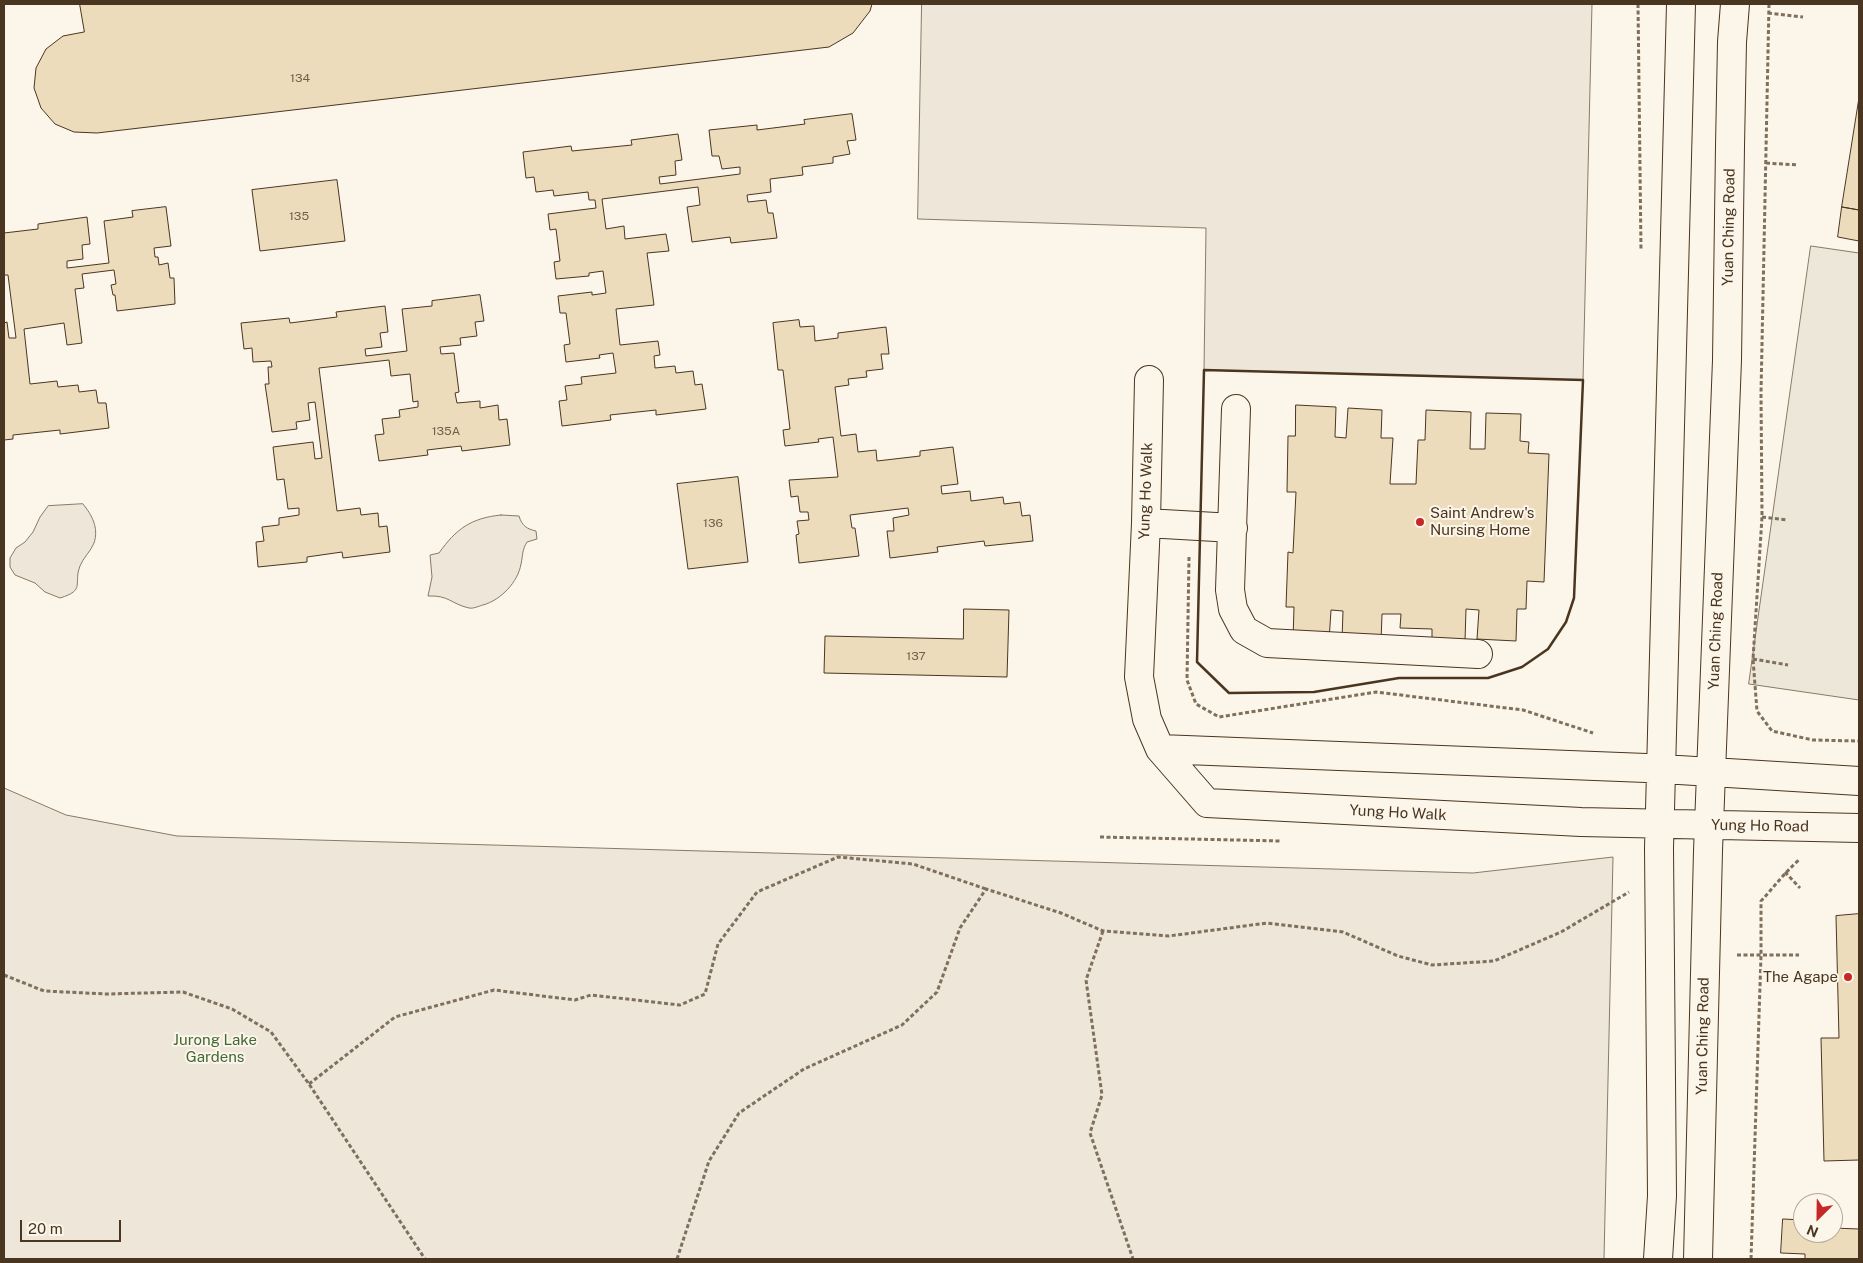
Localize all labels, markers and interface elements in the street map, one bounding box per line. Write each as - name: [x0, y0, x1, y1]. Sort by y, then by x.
- house number: 134: [290, 71, 310, 85]
- street label: Yuan Ching Road: [1719, 168, 1739, 286]
- house number: 135: [289, 209, 309, 223]
- house number: 135A: [432, 424, 460, 438]
- street label: Yung Ho Walk: [1135, 442, 1157, 540]
- place label: Saint Andrew's Nursing Home: [1430, 504, 1534, 539]
- house number: 136: [703, 516, 723, 530]
- marker: Saint Andrew's Nursing Home: [1414, 516, 1426, 528]
- street label: Yuan Ching Road: [1705, 572, 1727, 690]
- house number: 137: [906, 649, 926, 663]
- street label: Yung Ho Walk: [1349, 801, 1447, 825]
- street label: Yung Ho Road: [1711, 816, 1809, 836]
- place label: The Agape: [1763, 968, 1838, 986]
- marker: The Agape: [1842, 971, 1854, 983]
- street label: Yuan Ching Road: [1693, 977, 1713, 1095]
- park label: Jurong Lake Gardens: [173, 1031, 257, 1066]
- north arrow: [1793, 1193, 1843, 1243]
- scale bar: [22, 1210, 124, 1242]
- text: 20 m: [28, 1220, 63, 1237]
- text: N: [1804, 1221, 1821, 1240]

